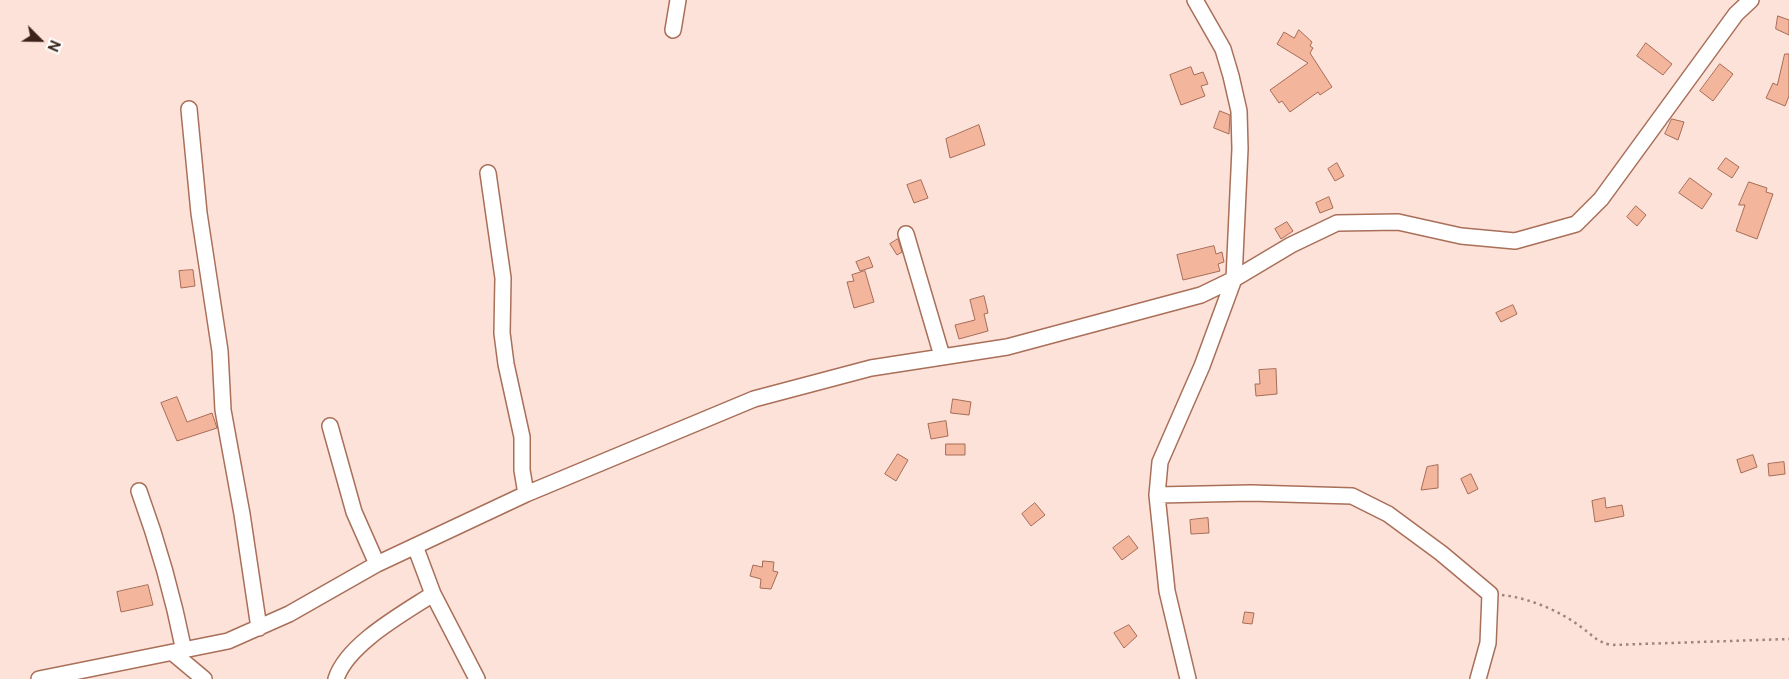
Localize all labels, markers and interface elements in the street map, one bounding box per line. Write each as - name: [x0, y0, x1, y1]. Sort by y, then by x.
- north arrow: [15, 15, 65, 65]
- text: N: [44, 38, 63, 54]

